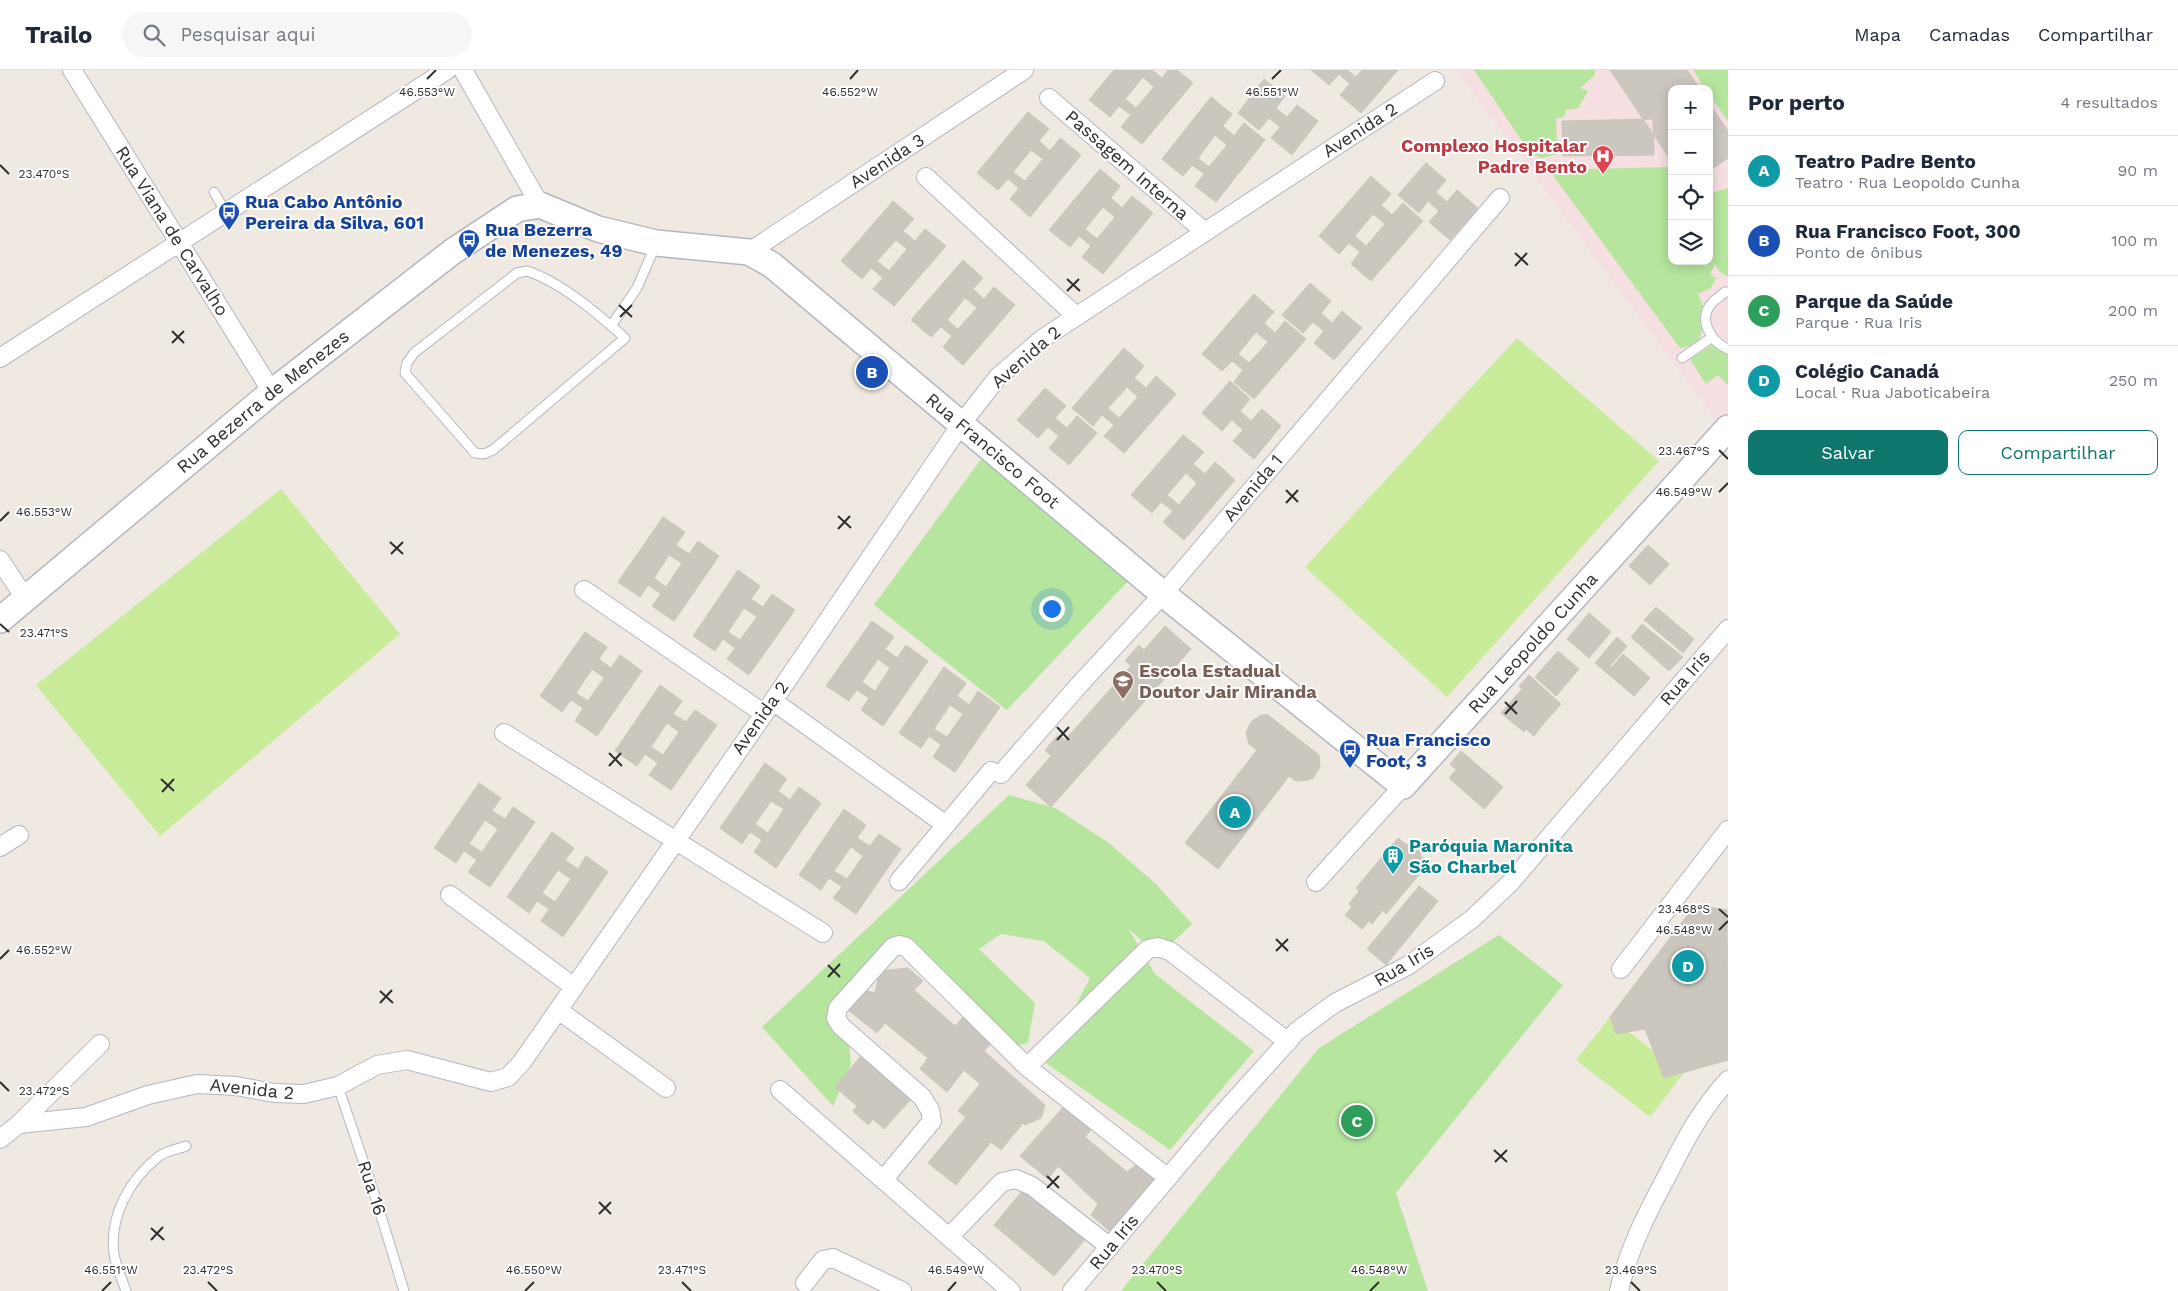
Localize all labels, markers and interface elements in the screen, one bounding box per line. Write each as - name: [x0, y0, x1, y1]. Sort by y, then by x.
- search box: [122, 12, 472, 57]
- text: Trailo: [25, 21, 92, 49]
- icon: search: [140, 21, 168, 49]
- text: Pesquisar aqui: [180, 23, 316, 46]
- text: Mapa: [1854, 24, 1901, 45]
- text: Camadas: [1929, 24, 2010, 45]
- text: Compartilhar: [2038, 24, 2153, 45]
- text: 46.553°W: [399, 85, 455, 99]
- text: 46.552°W: [822, 85, 878, 99]
- text: 46.551°W: [1245, 85, 1299, 99]
- map controls: [1668, 85, 1713, 265]
- button: +: [1668, 85, 1713, 130]
- text: Por perto: [1748, 90, 1845, 115]
- text: 4 resultados: [2061, 93, 2158, 112]
- street label: Avenida 2: [1319, 98, 1401, 161]
- street label: Passagem Interna: [1061, 105, 1193, 224]
- street label: Avenida 3: [846, 129, 928, 192]
- button: −: [1668, 130, 1713, 175]
- place label: Complexo Hospitalar Padre Bento: [1401, 135, 1587, 177]
- street label: Rua Viana de Carvalho: [112, 142, 233, 320]
- hospital icon: Complexo Hospitalar Padre Bento: [1591, 144, 1615, 175]
- text: Teatro Padre Bento: [1795, 150, 1976, 173]
- text: A: [1759, 161, 1769, 180]
- text: 90 m: [2117, 161, 2158, 180]
- text: 23.470°S: [19, 167, 69, 181]
- text: Teatro · Rua Leopoldo Cunha: [1795, 173, 2020, 192]
- button: locate: [1668, 175, 1713, 220]
- place label: Rua Cabo Antônio Pereira da Silva, 601: [245, 191, 424, 233]
- bus stop icon: Rua Cabo Antônio Pereira da Silva, 601: [217, 200, 241, 231]
- place label: Rua Bezerra de Menezes, 49: [485, 219, 623, 261]
- button: layers: [1668, 220, 1713, 265]
- text: Rua Francisco Foot, 300: [1795, 220, 2021, 243]
- bus stop icon: Rua Bezerra de Menezes, 49: [457, 228, 481, 259]
- text: B: [1759, 231, 1769, 250]
- text: 100 m: [2111, 231, 2158, 250]
- text: Ponto de ônibus: [1795, 243, 1923, 262]
- text: Parque da Saúde: [1795, 290, 1953, 313]
- text: C: [1759, 301, 1769, 320]
- text: 200 m: [2108, 301, 2158, 320]
- text: Parque · Rua Iris: [1795, 313, 1922, 332]
- street label: Avenida 2: [987, 321, 1065, 392]
- street label: Rua Bezerra de Menezes: [172, 325, 353, 477]
- pin: B: [856, 353, 888, 391]
- text: Colégio Canadá: [1795, 360, 1939, 383]
- text: D: [1758, 371, 1770, 390]
- text: 250 m: [2109, 371, 2158, 390]
- text: Local · Rua Jaboticabeira: [1795, 383, 1990, 402]
- street label: Rua Francisco Foot: [922, 388, 1064, 513]
- button: Salvar: [1748, 430, 1948, 475]
- button: Compartilhar: [1958, 430, 2158, 475]
- text: 23.467°S: [1658, 444, 1710, 458]
- street label: Avenida 1: [1219, 450, 1287, 525]
- text: 46.549°W: [1656, 485, 1713, 499]
- text: 46.553°W: [16, 505, 72, 519]
- street label: Rua Leopoldo Cunha: [1463, 568, 1602, 717]
- your location: [1039, 596, 1065, 622]
- text: 23.471°S: [20, 626, 68, 640]
- street label: Rua Iris: [1655, 646, 1714, 709]
- place label: Escola Estadual Doutor Jair Miranda: [1139, 660, 1317, 702]
- school or university icon: Escola Estadual Doutor Jair Miranda: [1111, 669, 1135, 700]
- street label: Avenida 2: [727, 677, 792, 758]
- place label: Rua Francisco Foot, 3: [1366, 729, 1491, 771]
- bus stop icon: Rua Francisco Foot, 3: [1338, 738, 1362, 769]
- pin: A: [1219, 793, 1251, 831]
- place label: Paróquia Maronita São Charbel: [1409, 835, 1574, 877]
- building icon: Paróquia Maronita São Charbel: [1381, 844, 1405, 875]
- text: 23.468°S: [1658, 902, 1710, 916]
- text: 46.548°W: [1656, 923, 1713, 937]
- street label: Rua Iris: [1370, 939, 1437, 990]
- text: 46.552°W: [16, 943, 72, 957]
- pin: D: [1672, 947, 1704, 985]
- street label: Avenida 2: [209, 1074, 295, 1103]
- text: 23.472°S: [19, 1084, 69, 1098]
- pin: C: [1341, 1102, 1373, 1140]
- street label: Rua 16: [354, 1158, 391, 1218]
- street label: Rua Iris: [1084, 1210, 1143, 1274]
- text: 46.551°W: [84, 1263, 138, 1277]
- text: 23.472°S: [183, 1263, 233, 1277]
- text: 46.550°W: [506, 1263, 563, 1277]
- text: 23.471°S: [658, 1263, 706, 1277]
- text: 46.549°W: [928, 1263, 985, 1277]
- text: 23.470°S: [1132, 1263, 1182, 1277]
- text: 46.548°W: [1351, 1263, 1408, 1277]
- text: 23.469°S: [1605, 1263, 1657, 1277]

